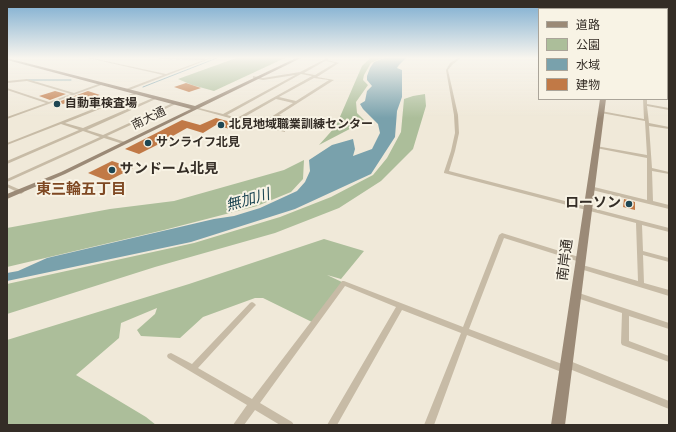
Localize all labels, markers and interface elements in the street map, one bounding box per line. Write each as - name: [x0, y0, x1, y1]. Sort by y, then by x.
- legend: [538, 8, 668, 100]
- text: 道路: [576, 15, 600, 34]
- text: 公園: [576, 35, 600, 54]
- text: 水域: [576, 55, 600, 74]
- text: 建物: [576, 75, 600, 94]
- place label: 自動車検査場: [65, 97, 137, 111]
- marker: 自動車検査場: [52, 99, 62, 109]
- street label: 南大通: [130, 105, 168, 133]
- place label: 北見地域職業訓練センター: [229, 118, 373, 132]
- marker: 北見地域職業訓練センター: [216, 120, 226, 130]
- place label: サンライフ北見: [156, 136, 240, 150]
- marker: サンライフ北見: [143, 138, 153, 148]
- place label: サンドーム北見: [120, 162, 218, 178]
- marker: サンドーム北見: [107, 165, 117, 175]
- district label: 東三輪五丁目: [36, 181, 126, 199]
- water label: 無加川: [224, 186, 272, 216]
- place label: ローソン: [565, 196, 621, 212]
- marker: ローソン: [624, 199, 634, 209]
- street label: 南岸通: [555, 238, 577, 282]

